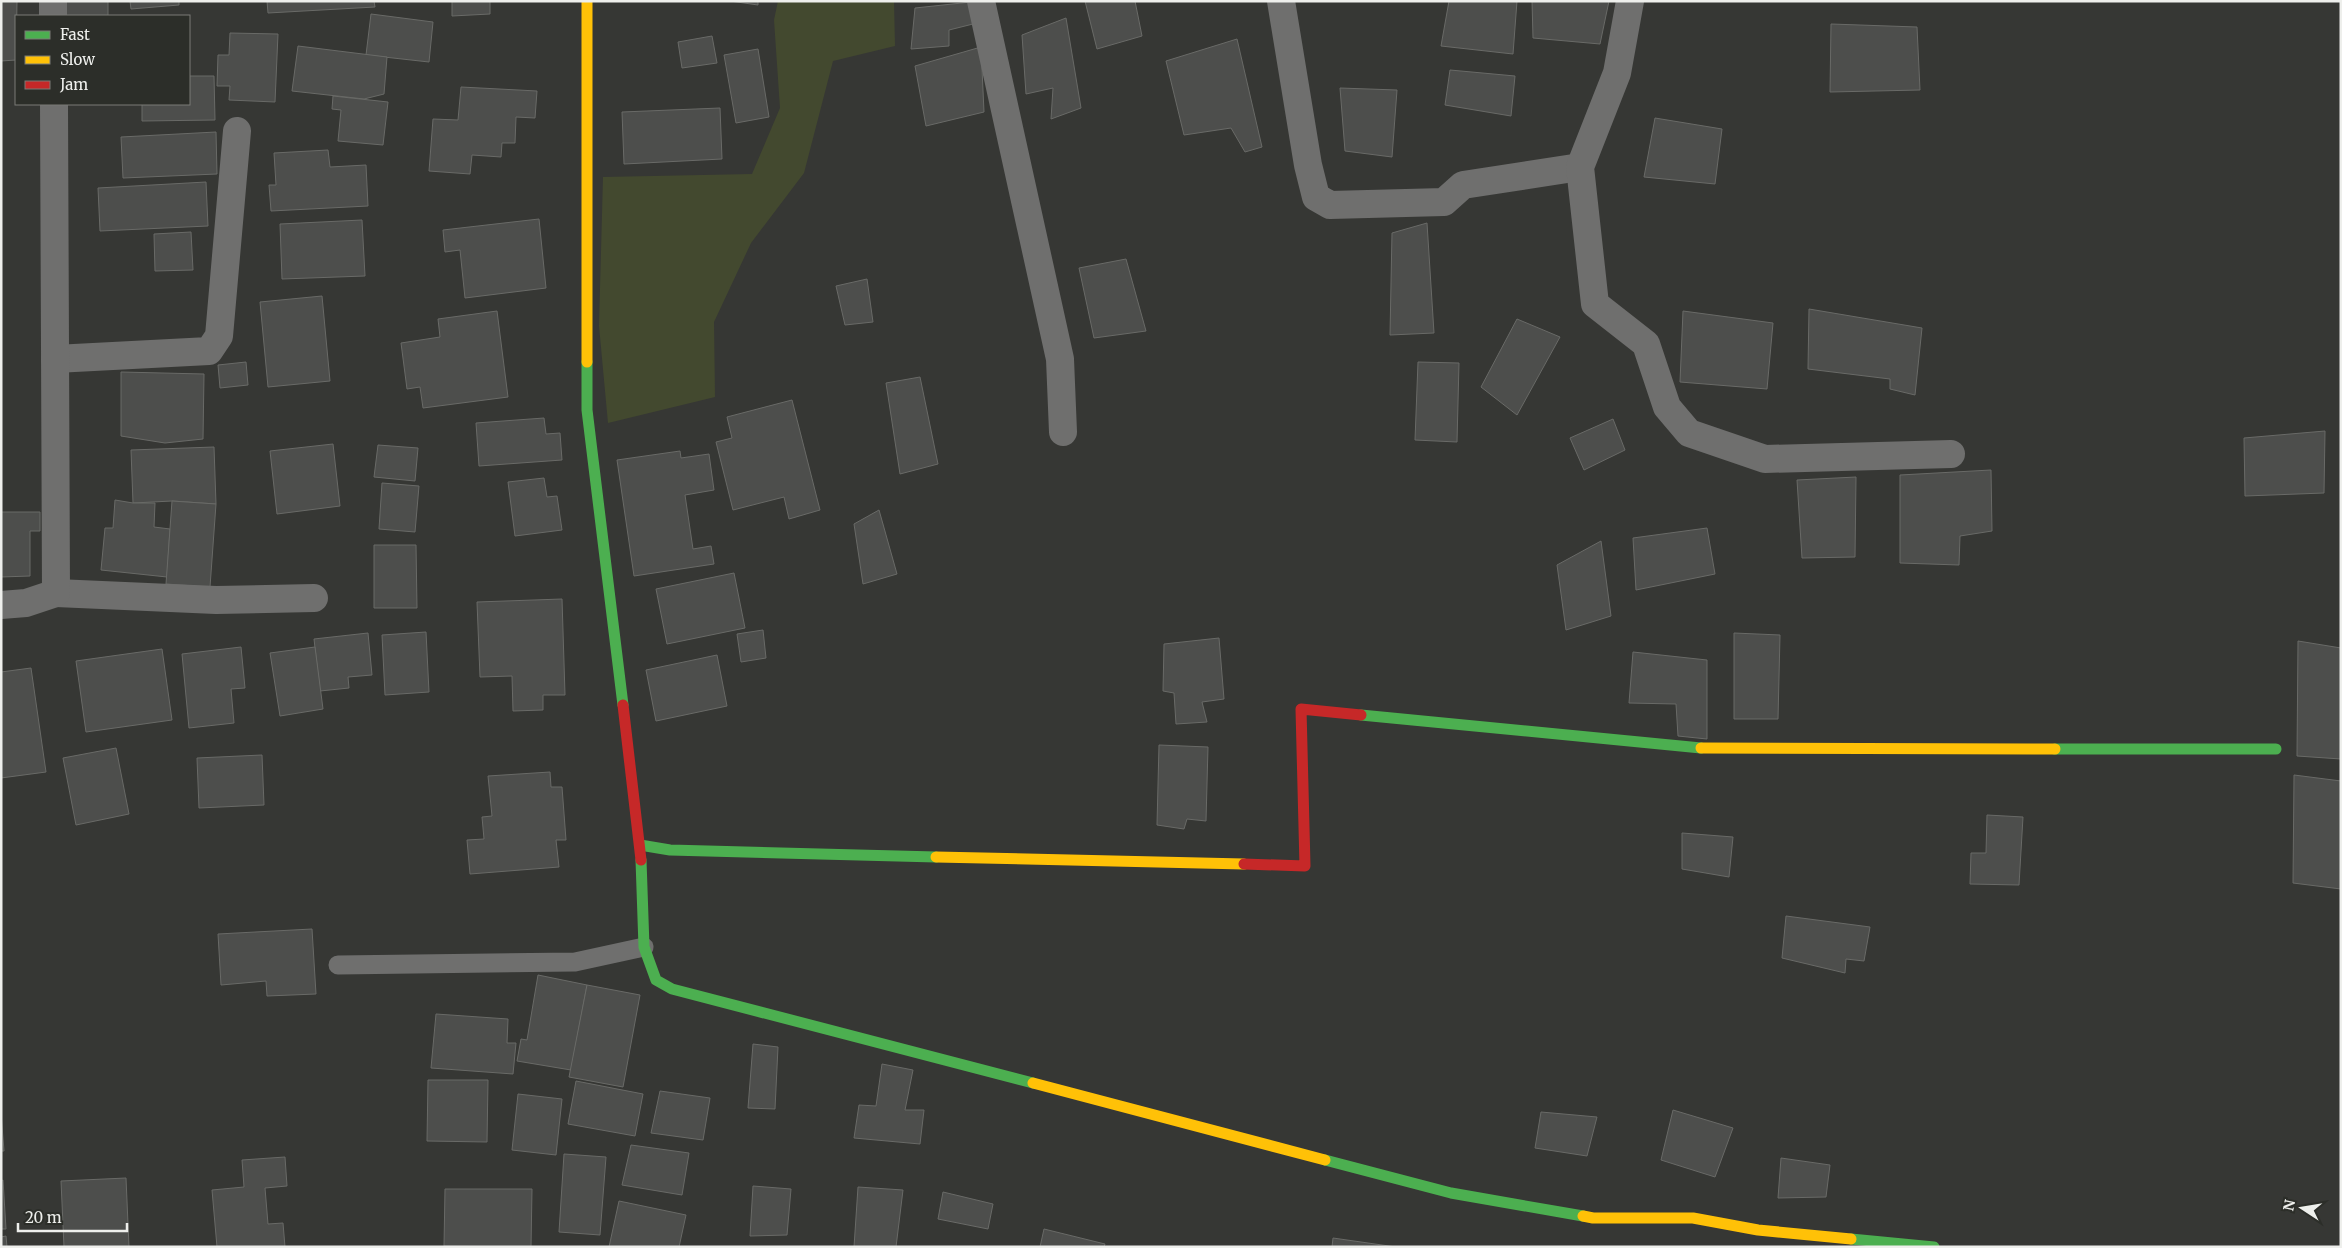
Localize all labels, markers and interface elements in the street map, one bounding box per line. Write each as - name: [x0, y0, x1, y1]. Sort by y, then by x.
- legend: [15, 15, 190, 105]
- text: Fast: [60, 25, 90, 44]
- text: Slow: [60, 50, 95, 69]
- text: Jam: [59, 75, 88, 94]
- north arrow: [2277, 1183, 2327, 1233]
- text: N: [2279, 1198, 2299, 1213]
- scale bar: [18, 1200, 126, 1232]
- text: 20 m: [25, 1208, 62, 1227]

